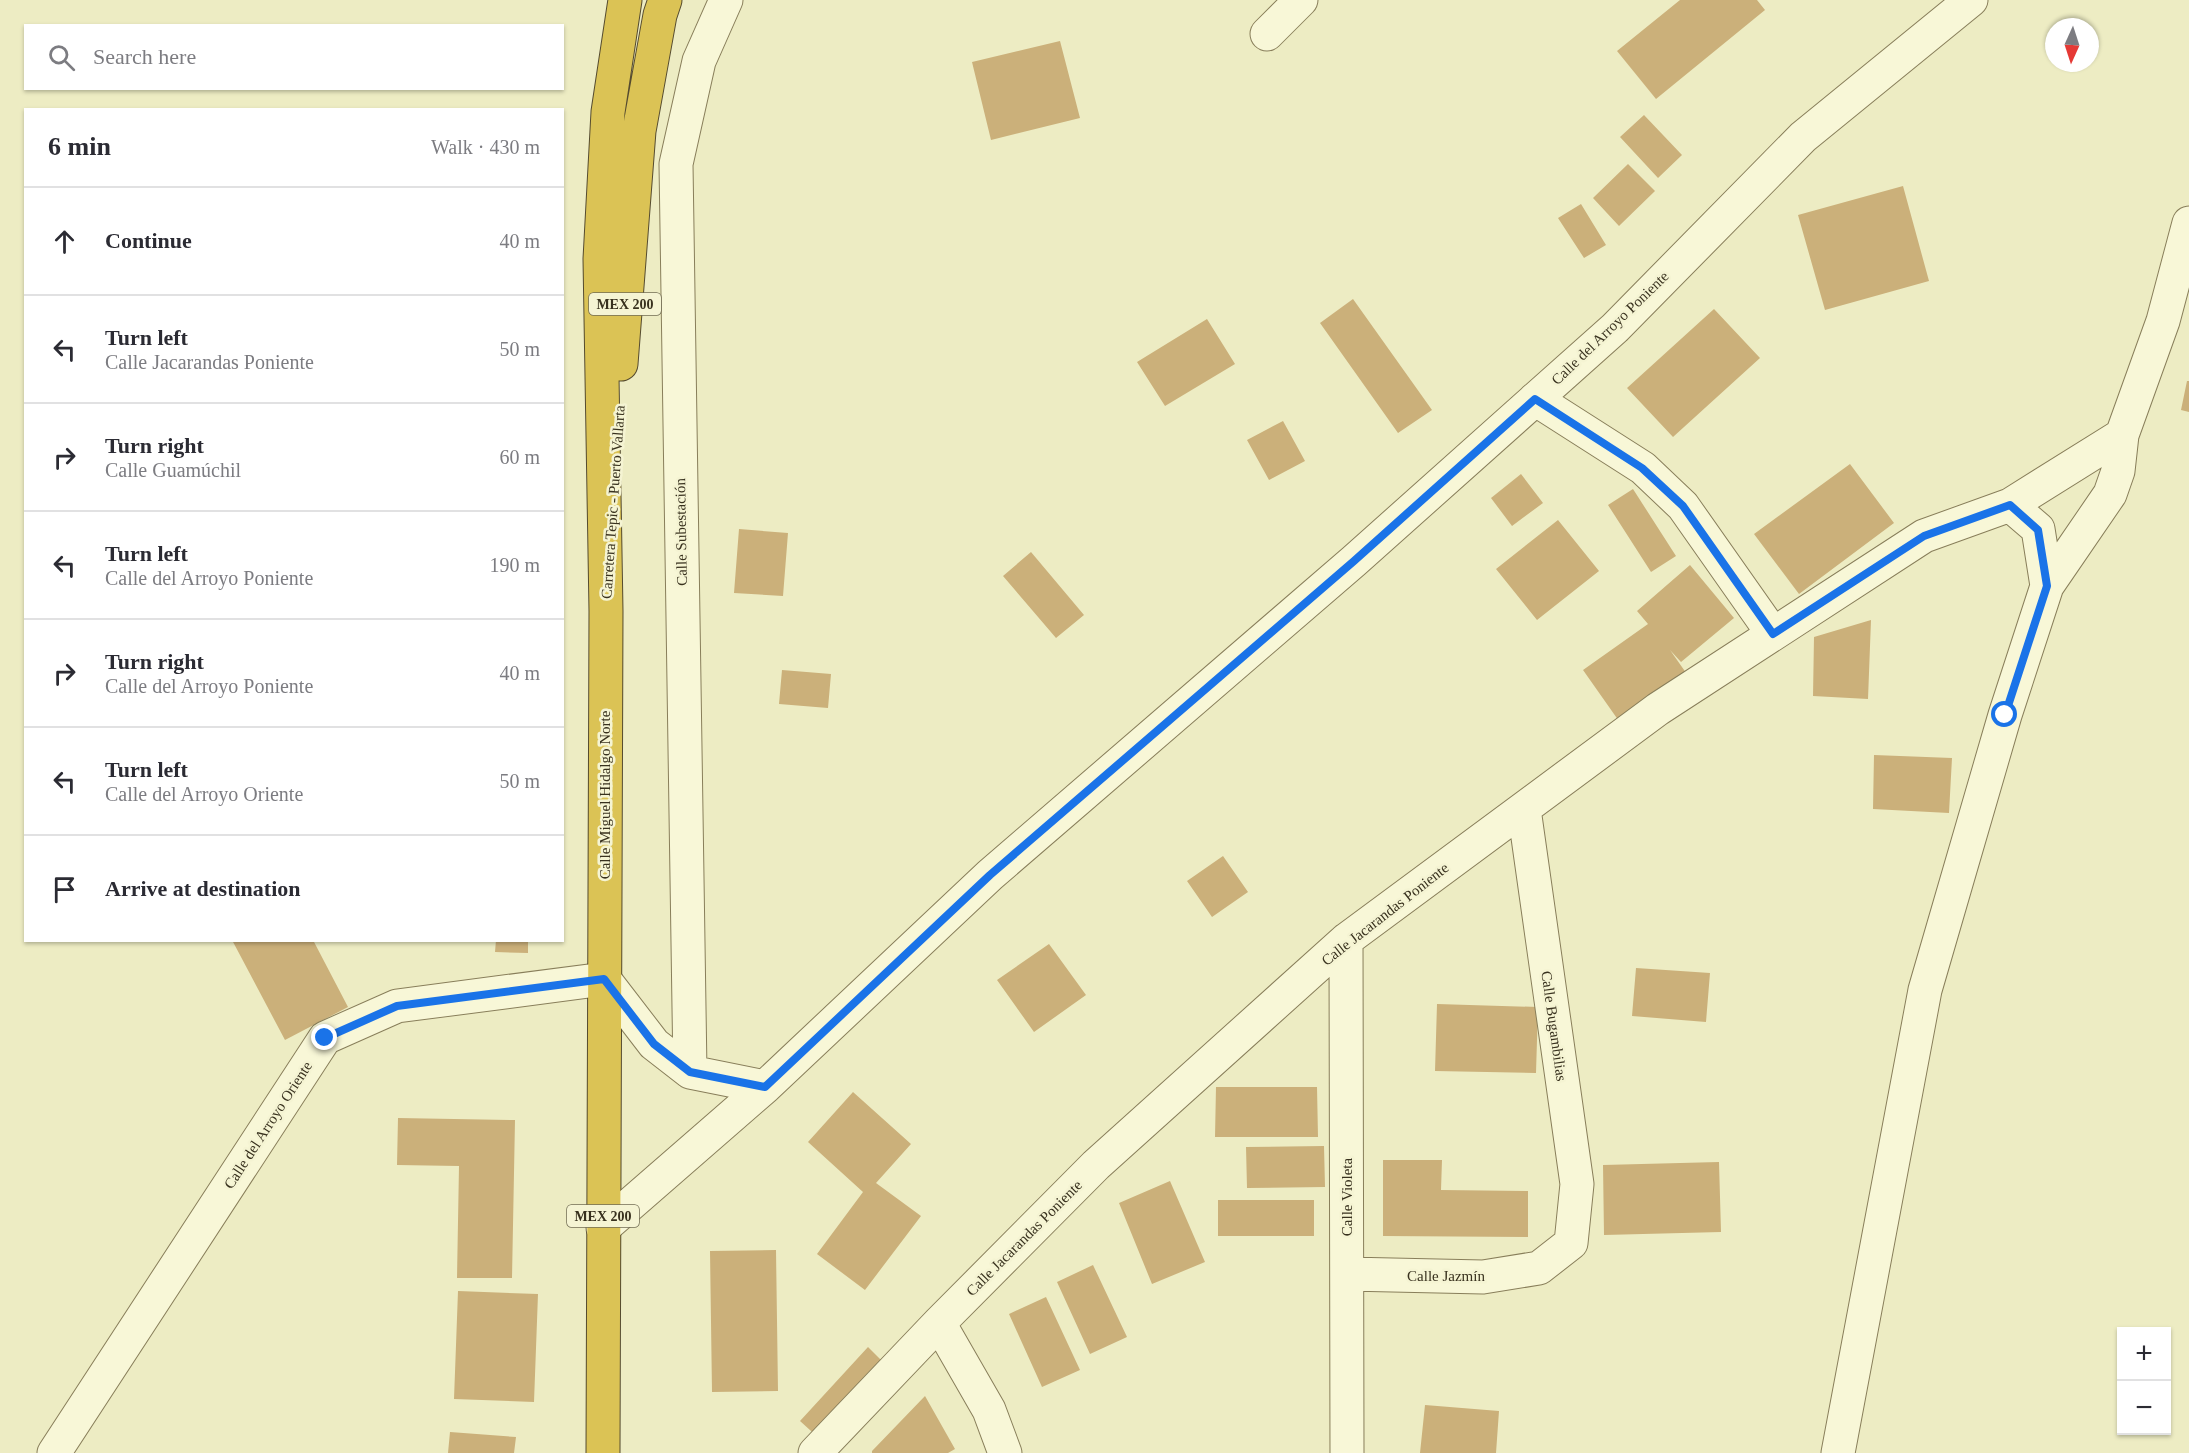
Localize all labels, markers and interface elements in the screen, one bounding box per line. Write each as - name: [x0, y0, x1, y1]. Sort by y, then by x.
- north arrow: [2045, 18, 2099, 72]
- search box: [24, 24, 564, 90]
- icon: search: [45, 41, 78, 74]
- text: Search here: [93, 44, 196, 69]
- text: 6 min: [48, 132, 111, 161]
- text: Walk · 430 m: [431, 136, 540, 158]
- icon: ahead: [48, 225, 81, 258]
- text: Continue: [105, 228, 192, 253]
- text: 40 m: [499, 230, 540, 252]
- street label: Calle del Arroyo Poniente: [1548, 268, 1672, 388]
- road number: MEX 200: [589, 293, 661, 315]
- text: Turn left: [105, 325, 188, 350]
- icon: left: [48, 333, 81, 366]
- text: 50 m: [499, 338, 540, 360]
- text: Calle Jacarandas Poniente: [105, 351, 314, 373]
- street label: Carretera Tepic - Puerto Vallarta: [598, 404, 628, 599]
- text: Turn right: [105, 433, 204, 458]
- icon: right: [48, 441, 81, 474]
- text: 60 m: [499, 446, 540, 468]
- text: Calle Guamúchil: [105, 459, 241, 481]
- street label: Calle Subestación: [672, 477, 690, 586]
- text: Turn left: [105, 541, 188, 566]
- icon: left: [48, 549, 81, 582]
- text: 190 m: [489, 554, 540, 576]
- text: Calle del Arroyo Poniente: [105, 567, 313, 589]
- text: Turn right: [105, 649, 204, 674]
- icon: right: [48, 657, 81, 690]
- text: 40 m: [499, 662, 540, 684]
- text: Calle del Arroyo Poniente: [105, 675, 313, 697]
- route start: [1991, 701, 2017, 727]
- street label: Calle Miguel Hidalgo Norte: [597, 710, 613, 879]
- text: Turn left: [105, 757, 188, 782]
- icon: left: [48, 765, 81, 798]
- text: 50 m: [499, 770, 540, 792]
- text: Calle del Arroyo Oriente: [105, 783, 303, 805]
- street label: Calle Jacarandas Poniente: [1318, 859, 1452, 969]
- icon: arrive: [48, 873, 81, 906]
- text: Arrive at destination: [105, 876, 301, 901]
- street label: Calle Bugambilias: [1538, 970, 1570, 1082]
- route end: [311, 1024, 337, 1050]
- street label: Calle del Arroyo Oriente: [221, 1058, 315, 1192]
- street label: Calle Violeta: [1339, 1157, 1355, 1236]
- street label: Calle Jacarandas Poniente: [963, 1177, 1085, 1299]
- road number: MEX 200: [567, 1205, 639, 1227]
- street label: Calle Jazmín: [1407, 1268, 1485, 1284]
- map controls: [2117, 1327, 2171, 1435]
- button: +: [2117, 1327, 2171, 1381]
- button: −: [2117, 1381, 2171, 1435]

